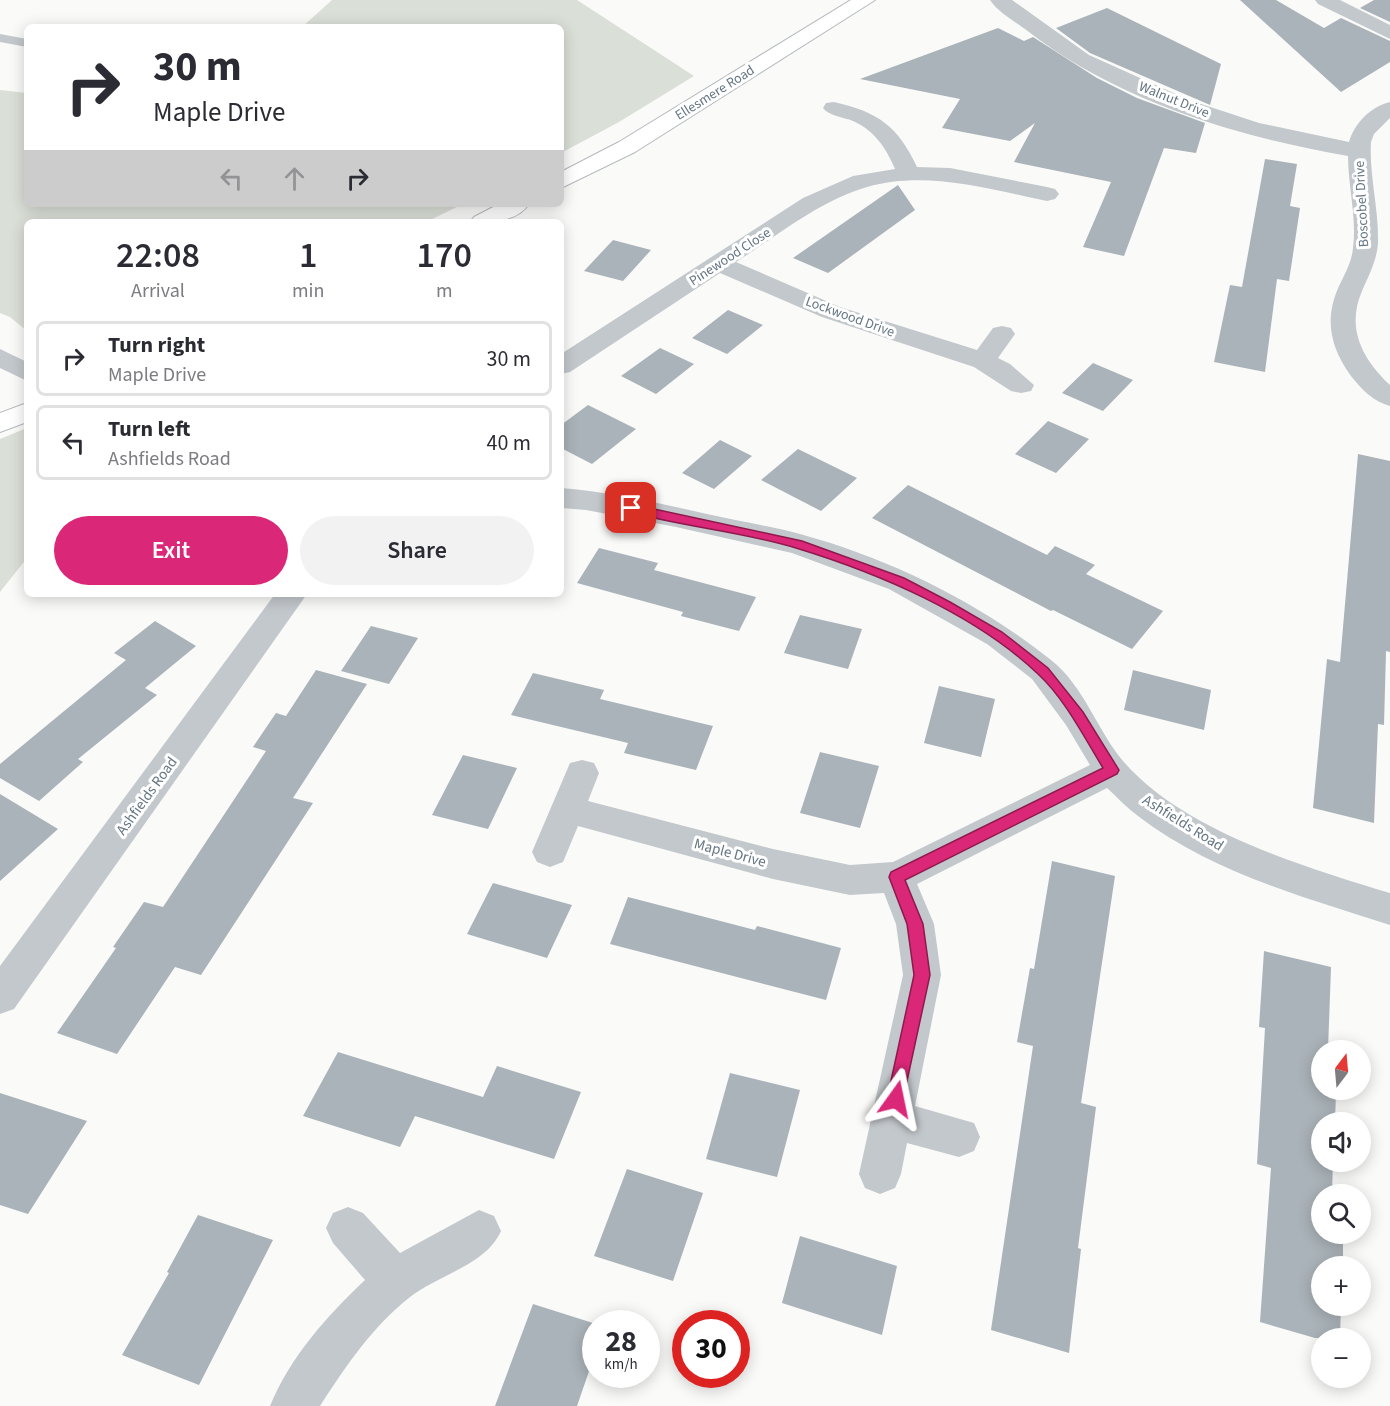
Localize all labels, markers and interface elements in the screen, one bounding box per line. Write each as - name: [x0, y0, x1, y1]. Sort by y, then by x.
- text: 30 m: [153, 37, 242, 97]
- icon: right: [54, 48, 132, 126]
- street label: Ellesmere Road: [671, 61, 759, 125]
- street label: Walnut Drive: [1136, 77, 1212, 123]
- text: Maple Drive: [153, 93, 285, 132]
- street label: Boscobel Drive: [1350, 160, 1374, 248]
- icon: left: [215, 162, 248, 195]
- icon: ahead: [278, 162, 311, 195]
- icon: right: [341, 162, 374, 195]
- street label: Pinewood Close: [685, 223, 775, 291]
- text: 22:08: [116, 230, 200, 281]
- text: 1: [299, 230, 317, 281]
- text: 170: [416, 230, 472, 281]
- text: Arrival: [131, 277, 185, 305]
- text: min: [292, 277, 324, 305]
- text: m: [436, 277, 452, 305]
- street label: Lockwood Drive: [803, 292, 897, 342]
- text: Turn right: [108, 329, 205, 361]
- icon: right: [57, 342, 90, 375]
- text: 30 m: [486, 343, 531, 375]
- text: Maple Drive: [108, 361, 206, 389]
- text: Turn left: [108, 413, 190, 445]
- icon: left: [57, 426, 90, 459]
- text: 40 m: [486, 427, 531, 459]
- text: Ashfields Road: [108, 445, 231, 473]
- pin: [605, 482, 656, 533]
- icon: arrive: [614, 491, 647, 524]
- button: Exit: [54, 516, 288, 585]
- button: Share: [300, 516, 534, 585]
- street label: Ashfields Road: [111, 753, 183, 839]
- street label: Ashfields Road: [1138, 790, 1228, 856]
- street label: Maple Drive: [692, 833, 768, 873]
- north arrow: [1311, 1040, 1371, 1100]
- map controls: [1311, 1040, 1371, 1388]
- position arrow: [864, 1067, 928, 1131]
- button: sound: [1311, 1112, 1371, 1172]
- button: search: [1311, 1184, 1371, 1244]
- button: +: [1311, 1256, 1371, 1316]
- speed limit sign: 30: [672, 1310, 750, 1388]
- text: 28: [605, 1320, 637, 1363]
- button: −: [1311, 1328, 1371, 1388]
- text: km/h: [604, 1354, 638, 1375]

